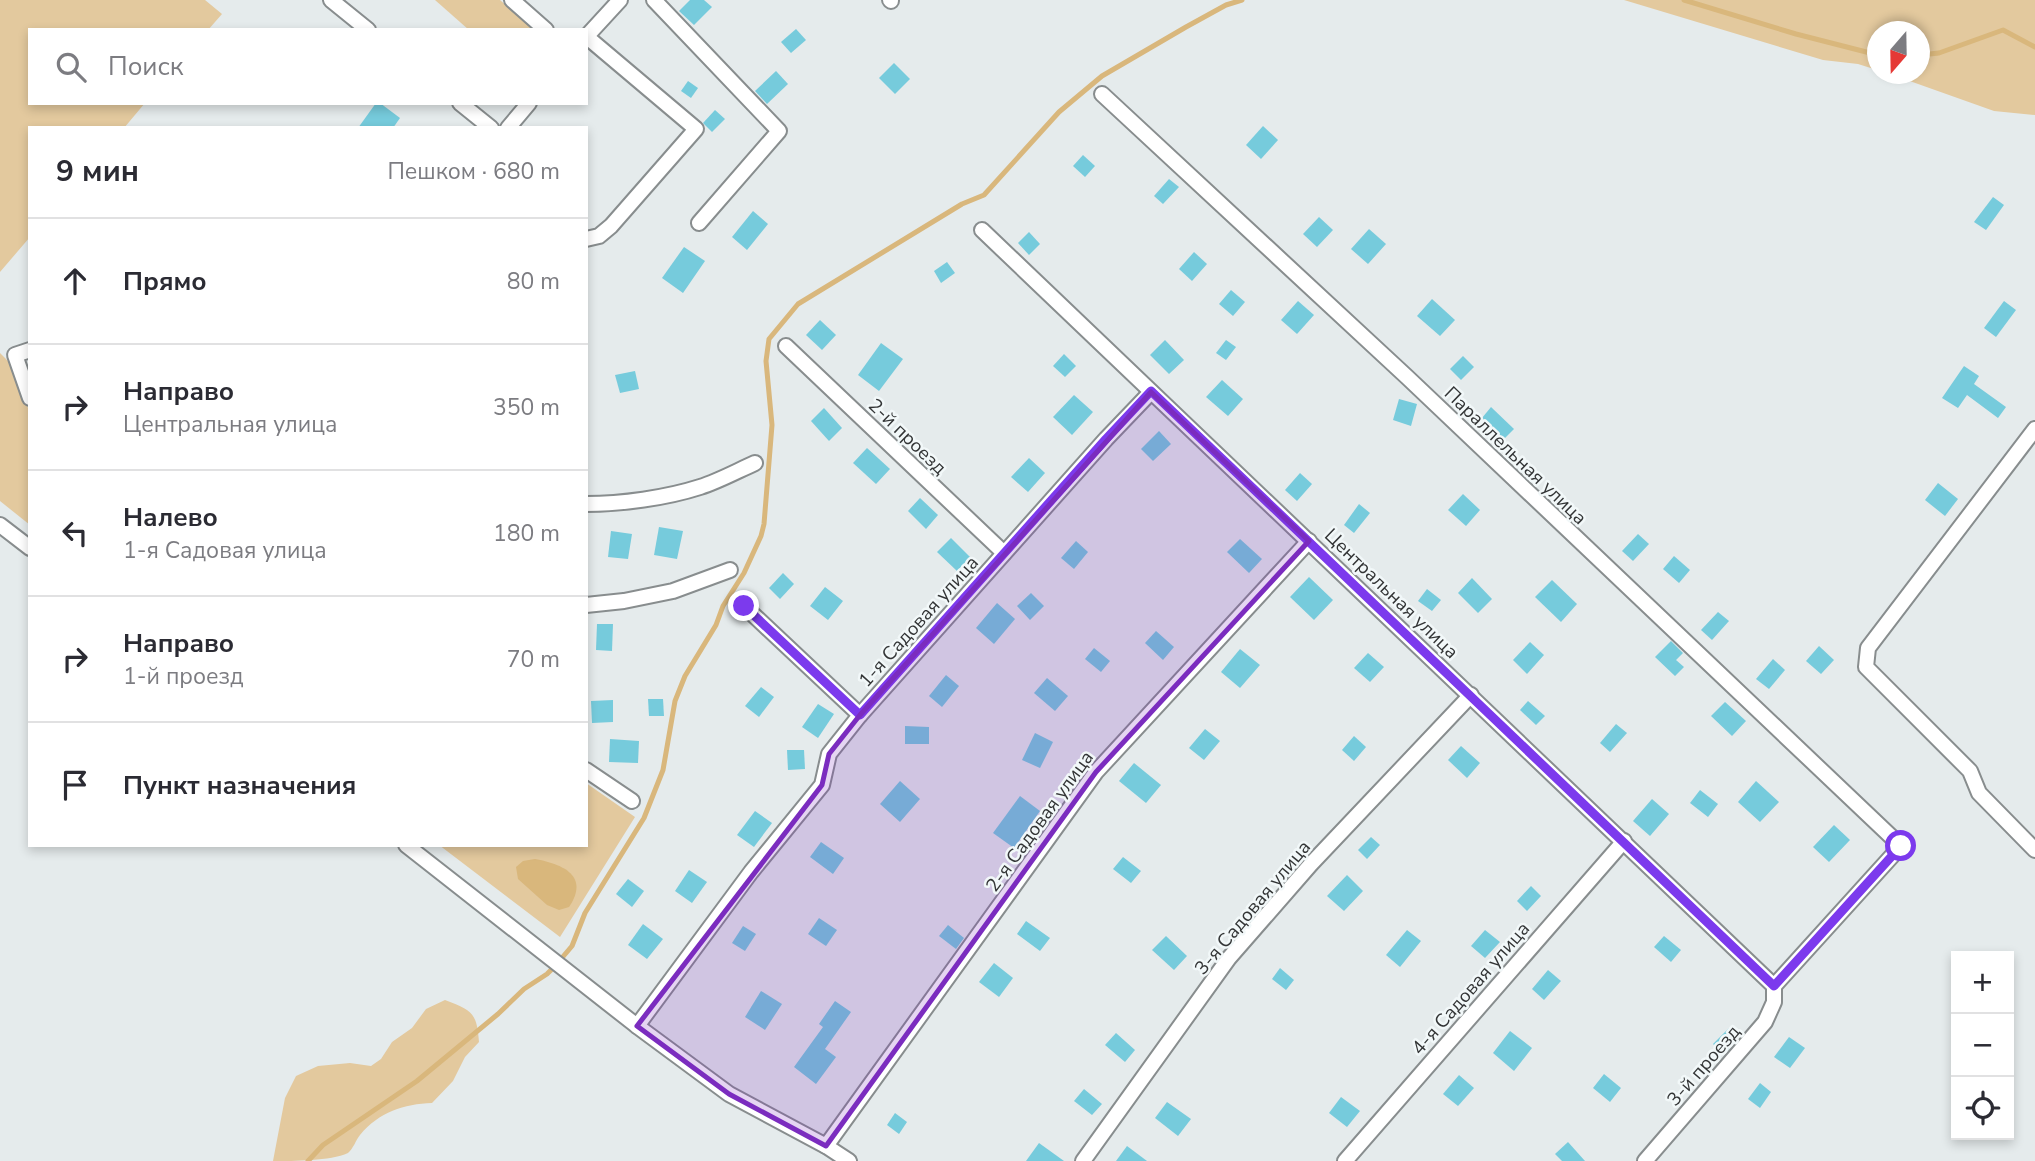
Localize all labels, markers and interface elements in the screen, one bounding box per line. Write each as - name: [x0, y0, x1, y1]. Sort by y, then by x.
- north arrow: [1867, 21, 1930, 84]
- search box: [28, 28, 588, 105]
- icon: search: [52, 48, 90, 86]
- text: Поиск: [108, 49, 184, 84]
- text: 9 мин: [56, 151, 139, 192]
- text: Пешком · 680 m: [387, 156, 560, 187]
- icon: ahead: [56, 262, 94, 300]
- text: Прямо: [123, 264, 207, 299]
- text: 80 m: [507, 266, 560, 297]
- text: Направо: [123, 374, 234, 409]
- street label: Параллельная улица: [1438, 381, 1592, 531]
- icon: right: [56, 388, 94, 426]
- text: 350 m: [493, 392, 560, 423]
- street label: 2-й проезд: [862, 393, 952, 481]
- text: Центральная улица: [123, 409, 337, 440]
- text: Налево: [123, 500, 218, 535]
- icon: left: [56, 514, 94, 552]
- text: 180 m: [493, 518, 560, 549]
- street label: Центральная улица: [1319, 523, 1464, 665]
- text: 1-я Садовая улица: [123, 535, 327, 566]
- street label: 1-я Садовая улица: [853, 550, 985, 693]
- route end: [728, 590, 759, 621]
- text: Направо: [123, 626, 234, 661]
- icon: right: [56, 640, 94, 678]
- text: 70 m: [507, 644, 560, 675]
- text: 1-й проезд: [123, 661, 244, 692]
- street label: 2-я Садовая улица: [980, 746, 1100, 897]
- icon: arrive: [56, 766, 94, 804]
- text: Пункт назначения: [123, 768, 356, 803]
- route start: [1885, 830, 1916, 861]
- street label: 3-я Садовая улица: [1189, 835, 1317, 980]
- street label: 4-я Садовая улица: [1406, 917, 1536, 1061]
- map controls: [1951, 951, 2014, 1140]
- button: +: [1951, 951, 2014, 1014]
- button: −: [1951, 1014, 2014, 1077]
- street label: 3-й проезд: [1661, 1019, 1746, 1112]
- button: locate: [1951, 1077, 2014, 1140]

